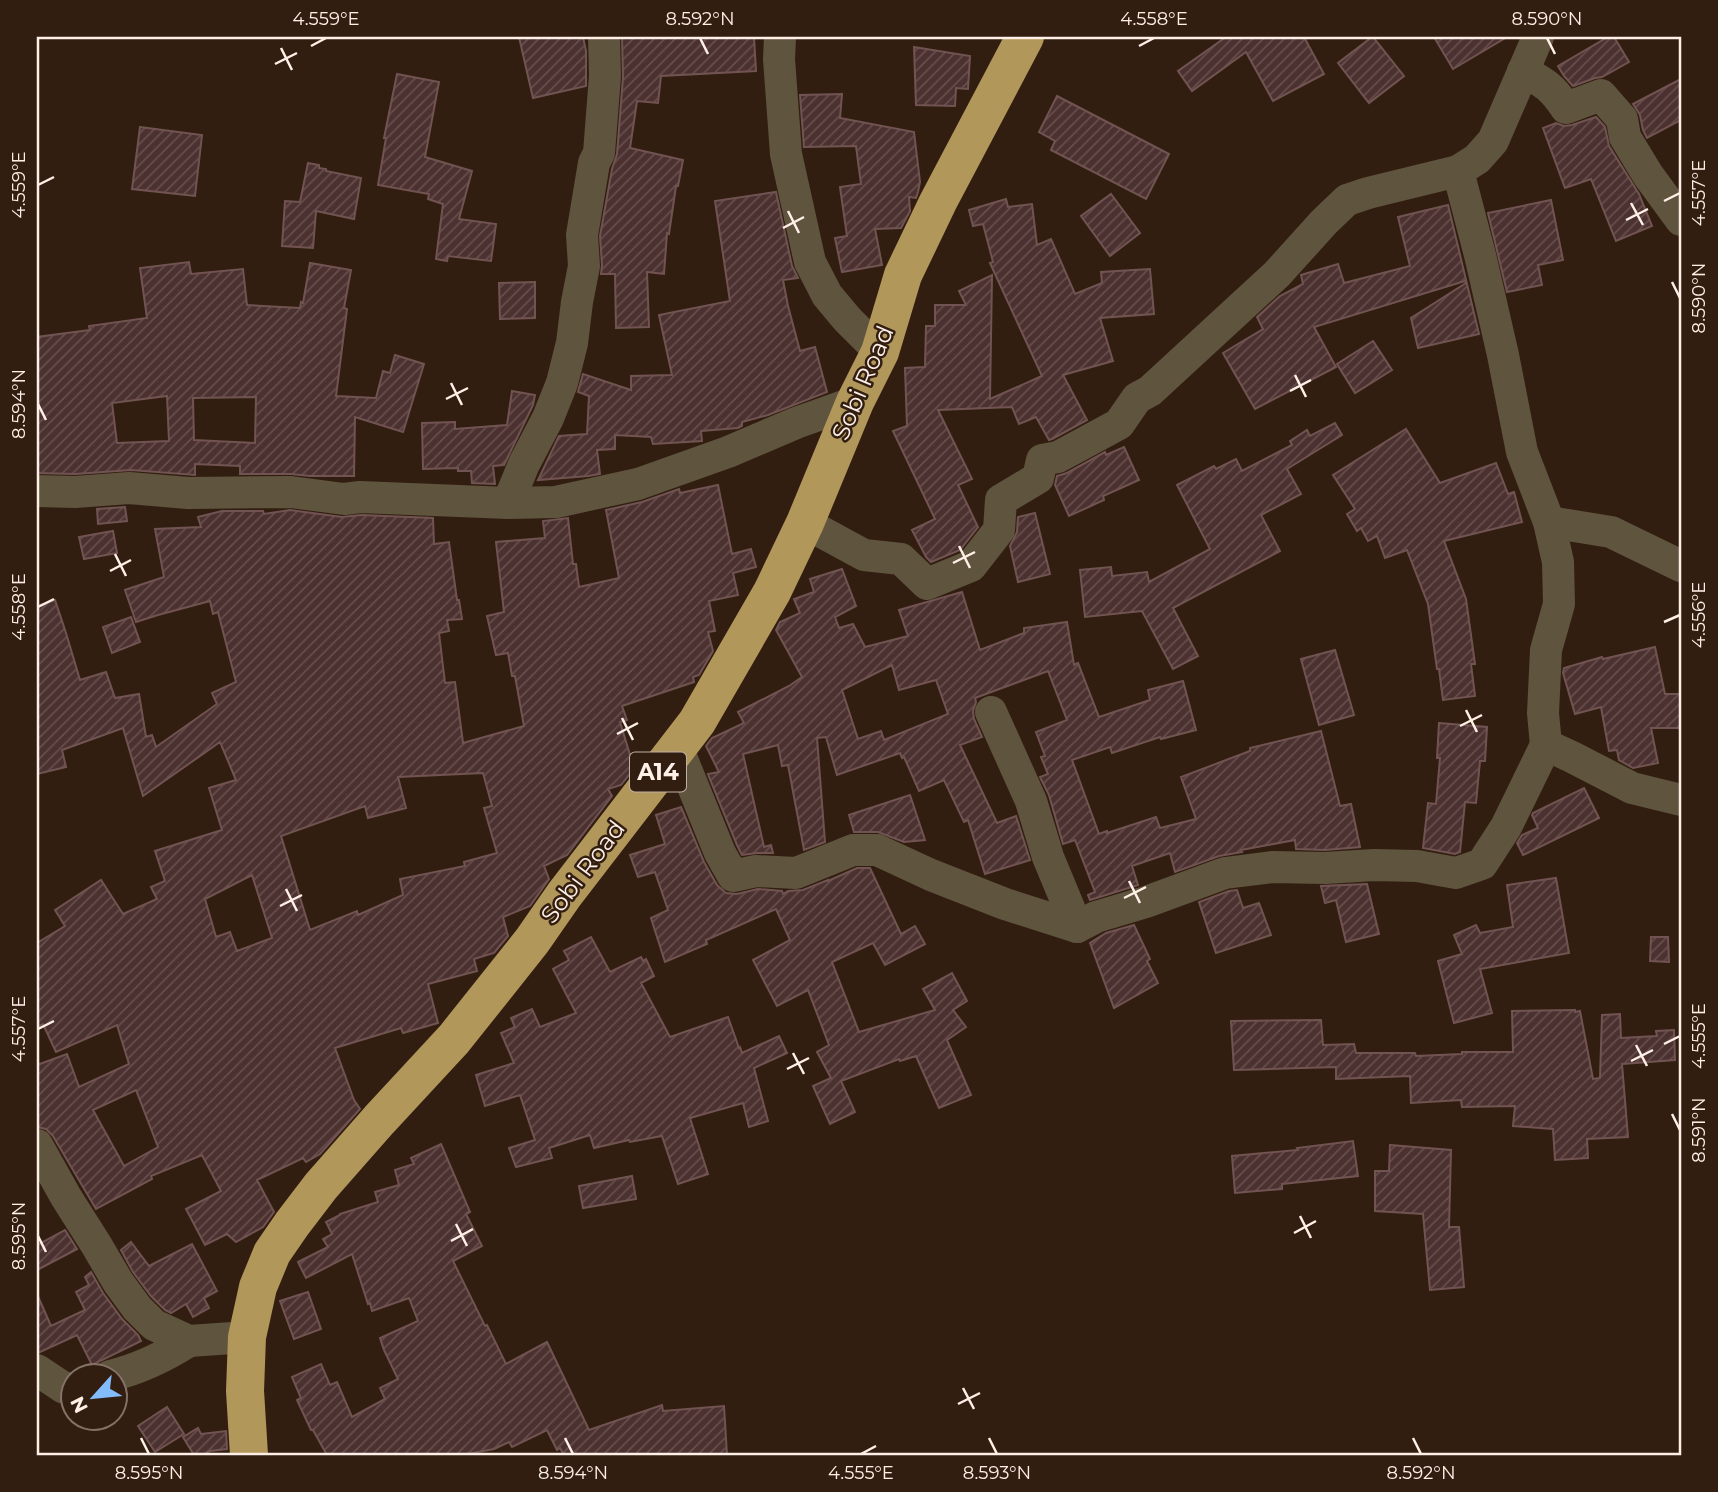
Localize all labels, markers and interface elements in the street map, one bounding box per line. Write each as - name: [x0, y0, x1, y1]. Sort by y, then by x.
- text: 4.559°E: [293, 8, 359, 30]
- text: 8.592°N: [665, 8, 735, 30]
- text: 4.558°E: [1120, 8, 1188, 30]
- text: 8.590°N: [1512, 8, 1582, 30]
- text: 4.559°E: [8, 152, 30, 218]
- text: 4.557°E: [1688, 160, 1710, 226]
- text: 8.590°N: [1688, 263, 1710, 333]
- street label: Sobi Road: [825, 321, 900, 444]
- text: 8.594°N: [8, 369, 30, 439]
- text: 4.558°E: [8, 573, 30, 641]
- text: 4.556°E: [1688, 582, 1710, 648]
- road number: A14: [630, 752, 686, 792]
- street label: Sobi Road: [534, 814, 631, 929]
- text: 4.557°E: [8, 996, 30, 1062]
- text: 4.555°E: [1688, 1003, 1710, 1069]
- text: 8.591°N: [1688, 1097, 1710, 1163]
- text: 8.595°N: [8, 1202, 30, 1270]
- north arrow: [60, 1362, 130, 1432]
- text: N: [66, 1392, 93, 1417]
- text: 8.595°N: [115, 1462, 183, 1484]
- text: 8.594°N: [538, 1462, 608, 1484]
- text: 4.555°E: [828, 1462, 894, 1484]
- text: 8.593°N: [963, 1462, 1031, 1484]
- text: 8.592°N: [1386, 1462, 1456, 1484]

